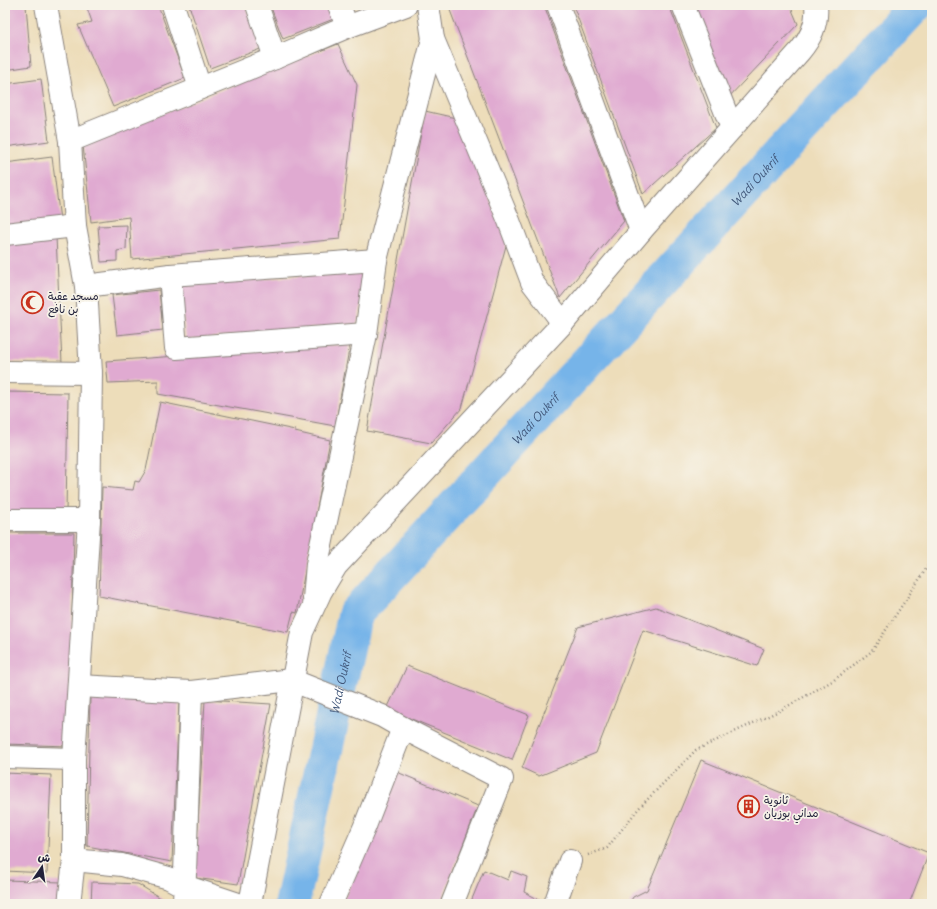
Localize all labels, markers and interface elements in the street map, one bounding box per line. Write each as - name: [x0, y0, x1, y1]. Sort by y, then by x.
- water label: Wadi Oukrif: [727, 150, 783, 209]
- mosque icon: مسجد عقبة بن نافع: [19, 289, 45, 315]
- place label: مسجد عقبة بن نافع: [48, 289, 99, 318]
- water label: Wadi Oukrif: [508, 388, 564, 448]
- water label: Wadi Oukrif: [326, 647, 355, 716]
- building icon: ثانوية مداني بوزيان: [735, 793, 761, 819]
- place label: ثانوية مداني بوزيان: [764, 793, 819, 824]
- north arrow: [22, 847, 62, 887]
- text: ش: [37, 849, 52, 865]

